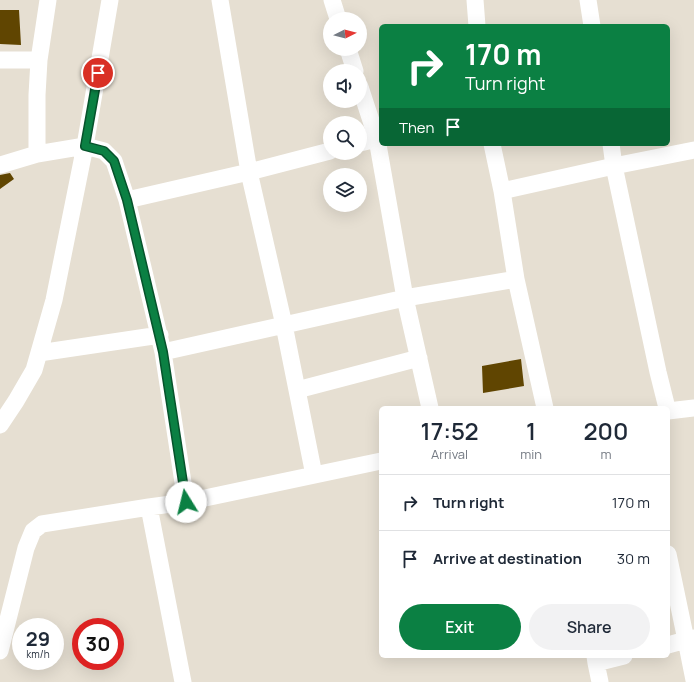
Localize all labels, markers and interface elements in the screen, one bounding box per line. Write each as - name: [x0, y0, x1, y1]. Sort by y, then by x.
- north arrow: [323, 12, 367, 56]
- map controls: [323, 12, 367, 212]
- text: 170 m: [465, 35, 541, 73]
- icon: right: [399, 40, 451, 92]
- pin: [81, 56, 115, 90]
- icon: arrive: [87, 62, 109, 84]
- button: sound: [323, 64, 367, 108]
- text: Turn right: [465, 71, 546, 95]
- button: search: [323, 116, 367, 160]
- icon: arrive: [442, 116, 464, 138]
- text: Then: [399, 117, 434, 138]
- button: layers: [323, 168, 367, 212]
- text: 17:52: [421, 414, 479, 447]
- text: 1: [526, 414, 536, 447]
- text: 200: [584, 414, 628, 447]
- text: Arrival: [431, 445, 468, 463]
- text: min: [520, 445, 542, 463]
- text: m: [600, 445, 611, 463]
- position arrow: [165, 481, 207, 523]
- icon: right: [399, 492, 421, 514]
- text: Turn right: [433, 492, 504, 513]
- text: 170 m: [612, 492, 650, 513]
- icon: arrive: [399, 548, 421, 570]
- text: Arrive at destination: [433, 548, 582, 569]
- text: 30 m: [617, 548, 650, 569]
- button: Exit: [399, 604, 521, 650]
- button: Share: [529, 604, 650, 650]
- speed limit sign: 30: [72, 618, 124, 670]
- text: 29: [26, 625, 50, 652]
- text: km/h: [26, 647, 50, 661]

